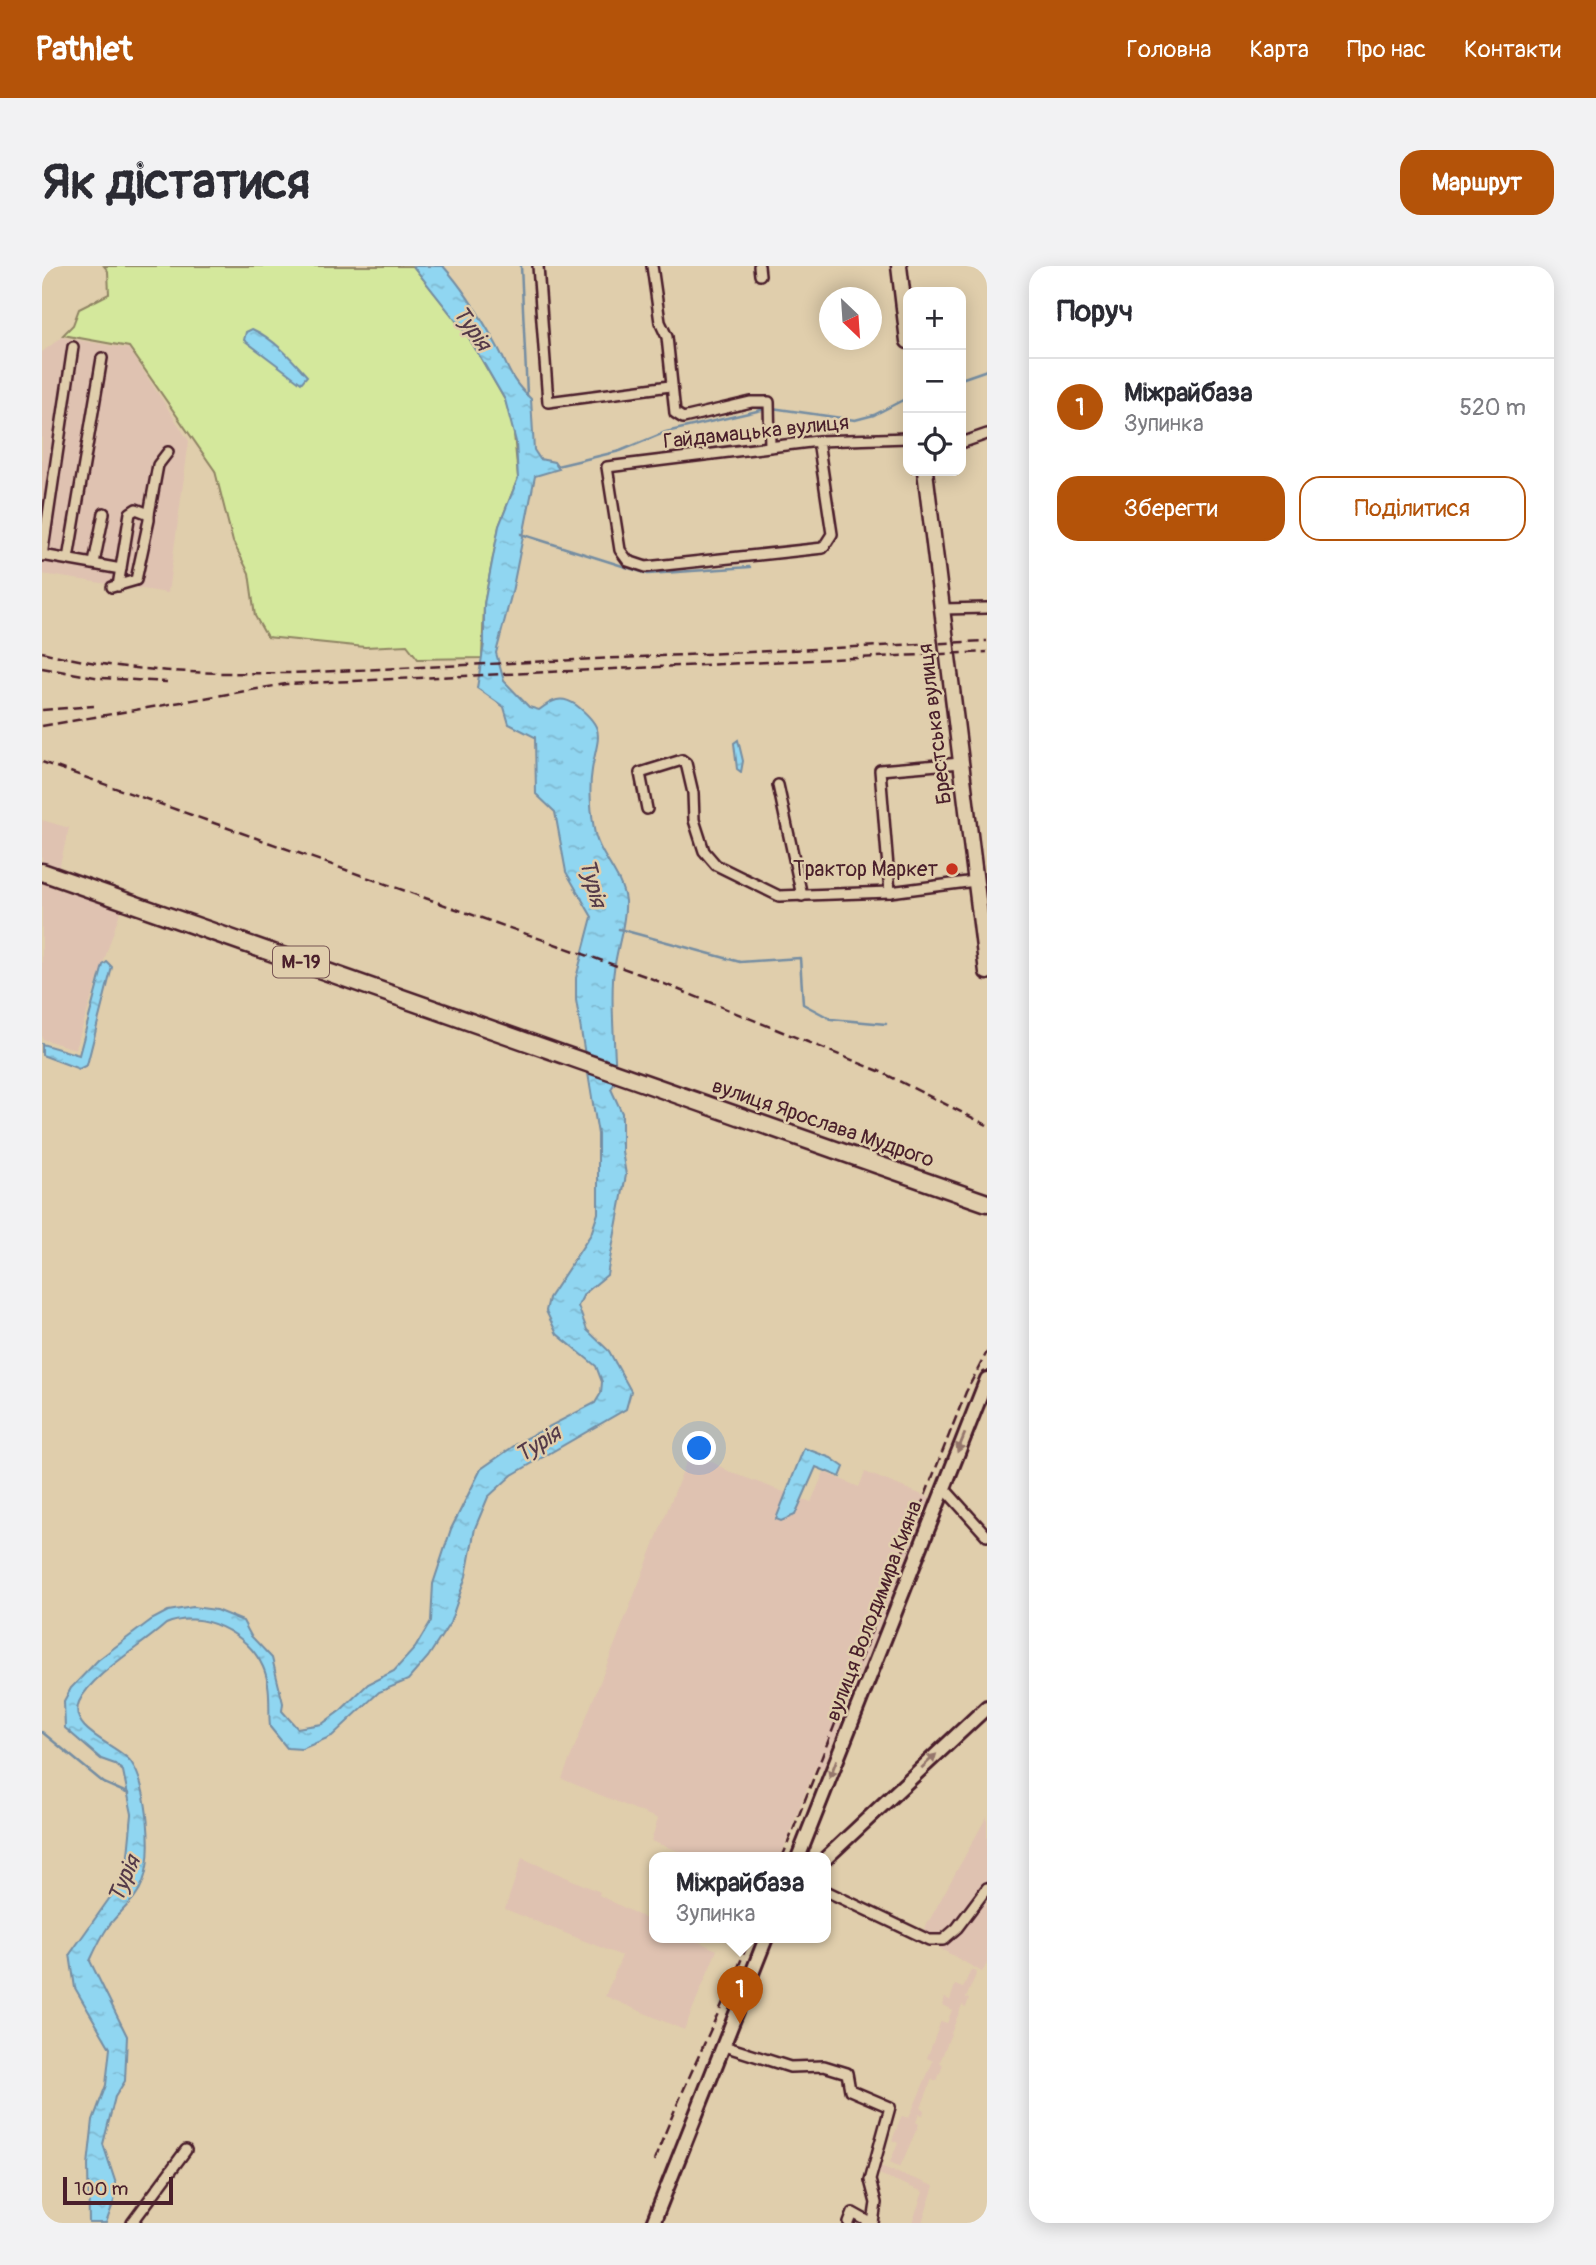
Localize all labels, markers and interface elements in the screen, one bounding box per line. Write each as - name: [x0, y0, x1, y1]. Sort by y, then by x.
- text: Pathlet: [35, 29, 132, 70]
- text: Головна: [1127, 35, 1211, 64]
- text: Карта: [1249, 35, 1309, 64]
- text: Про нас: [1347, 35, 1426, 64]
- text: Контакти: [1464, 35, 1561, 64]
- button: Маршрут: [1400, 150, 1554, 215]
- text: Як дістатися: [42, 152, 310, 213]
- north arrow: [819, 287, 882, 350]
- map controls: [903, 287, 966, 476]
- button: +: [903, 287, 966, 350]
- text: Поруч: [1057, 293, 1133, 330]
- water label: Турія: [446, 300, 499, 358]
- button: −: [903, 350, 966, 413]
- text: Міжрайбаза: [1124, 377, 1252, 409]
- text: 1: [1076, 393, 1085, 422]
- text: 520 m: [1460, 393, 1526, 422]
- street label: Гайдамацька вулиця: [662, 409, 850, 455]
- text: Зупинка: [1124, 409, 1204, 438]
- button: locate: [903, 413, 966, 476]
- button: Зберегти: [1057, 476, 1285, 541]
- button: Поділитися: [1299, 476, 1526, 541]
- street label: Брестська вулиця: [912, 642, 958, 806]
- water label: Турія: [573, 856, 614, 912]
- place label: Трактор Маркет: [793, 856, 938, 883]
- marker: Трактор Маркет: [944, 861, 960, 877]
- road number: М-19: [273, 946, 329, 978]
- street label: вулиця Ярослава Мудрого: [708, 1072, 938, 1174]
- water label: Турія: [510, 1418, 568, 1469]
- your location: [682, 1431, 716, 1465]
- one-way arrow: [956, 1432, 967, 1453]
- street label: вулиця Володимира Кияна: [820, 1497, 928, 1725]
- one-way arrow: [920, 1753, 938, 1769]
- one-way arrow: [828, 1758, 839, 1779]
- water label: Турія: [101, 1849, 148, 1907]
- popup: [649, 1852, 831, 1943]
- text: Міжрайбаза: [676, 1867, 804, 1899]
- text: Зупинка: [676, 1899, 755, 1928]
- pin: 1: [717, 1966, 763, 2024]
- scale bar: [63, 2174, 173, 2206]
- text: 100 m: [74, 2177, 128, 2201]

